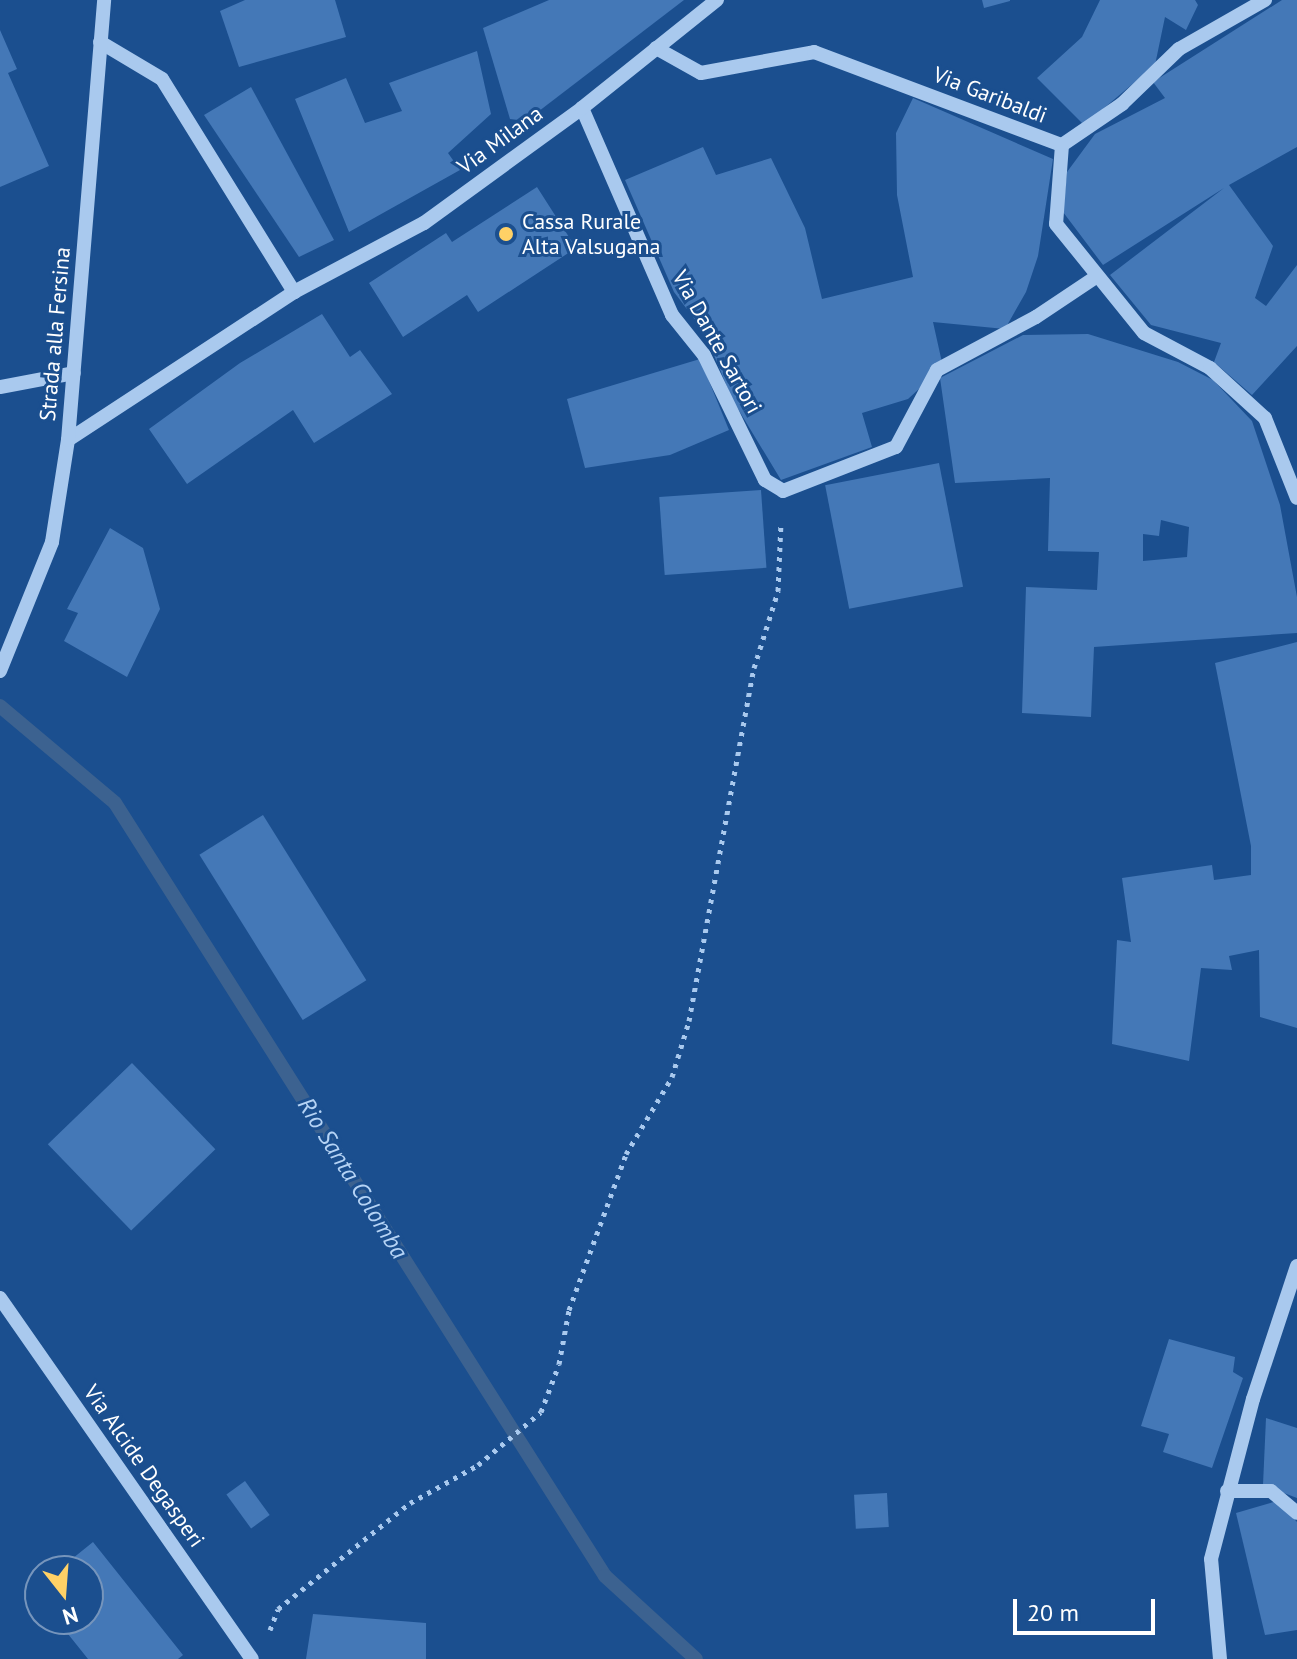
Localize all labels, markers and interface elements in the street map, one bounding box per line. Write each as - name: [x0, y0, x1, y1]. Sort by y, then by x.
- street label: Via Garibaldi: [929, 61, 1051, 129]
- street label: Via Milana: [452, 100, 548, 180]
- place label: Cassa Rurale Alta Valsugana: [522, 208, 661, 260]
- marker: Cassa Rurale Alta Valsugana: [497, 225, 515, 243]
- street label: Strada alla Fersina: [34, 246, 76, 422]
- street label: Via Dante Sartori: [667, 266, 767, 418]
- water label: Rio Santa Colomba: [292, 1092, 414, 1264]
- street label: Via Alcide Degasperi: [78, 1379, 210, 1553]
- north arrow: [24, 1555, 104, 1635]
- scale bar: [1017, 1583, 1159, 1633]
- text: 20 m: [1027, 1597, 1079, 1628]
- text: N: [59, 1601, 81, 1632]

